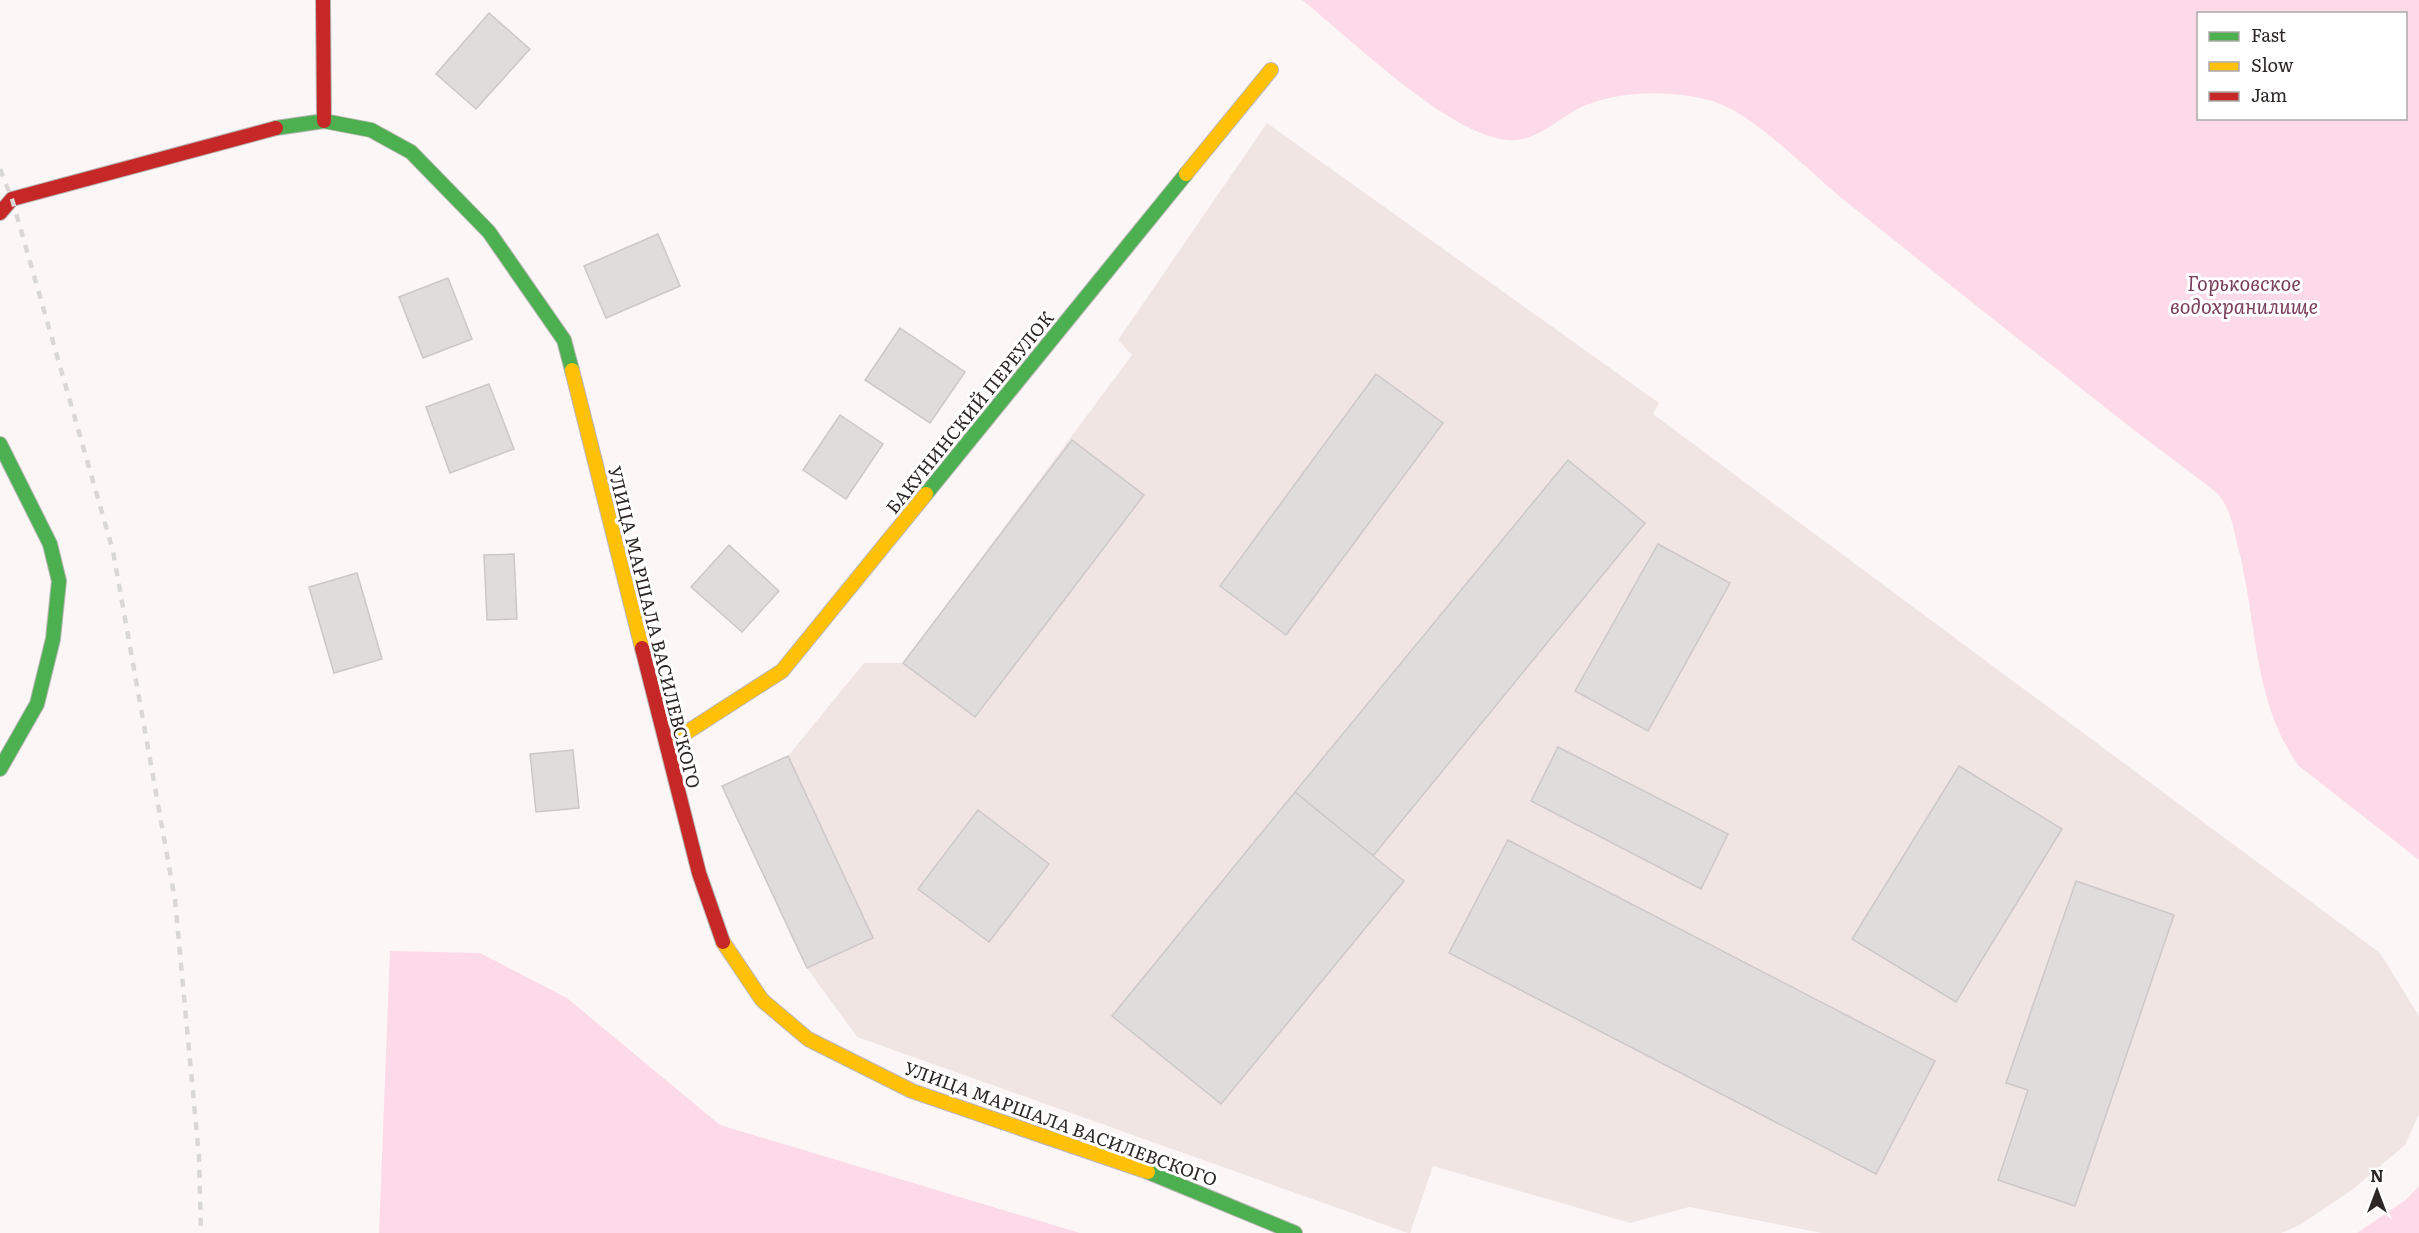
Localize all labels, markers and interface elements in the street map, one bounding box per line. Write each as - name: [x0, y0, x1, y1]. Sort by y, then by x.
- legend: [2197, 12, 2407, 120]
- text: Fast: [2251, 21, 2287, 48]
- text: Slow: [2251, 51, 2294, 78]
- text: Jam: [2251, 81, 2287, 108]
- water label: Горьковское водохранилище: [2170, 267, 2318, 320]
- street label: БАКУНИНСКИЙ ПЕРЕУЛОК: [879, 305, 1059, 519]
- street label: УЛИЦА МАРШАЛА ВАСИЛЕВСКОГО: [602, 463, 708, 791]
- street label: УЛИЦА МАРШАЛА ВАСИЛЕВСКОГО: [901, 1054, 1221, 1192]
- north arrow: [2347, 1161, 2407, 1221]
- text: N: [2370, 1163, 2384, 1187]

